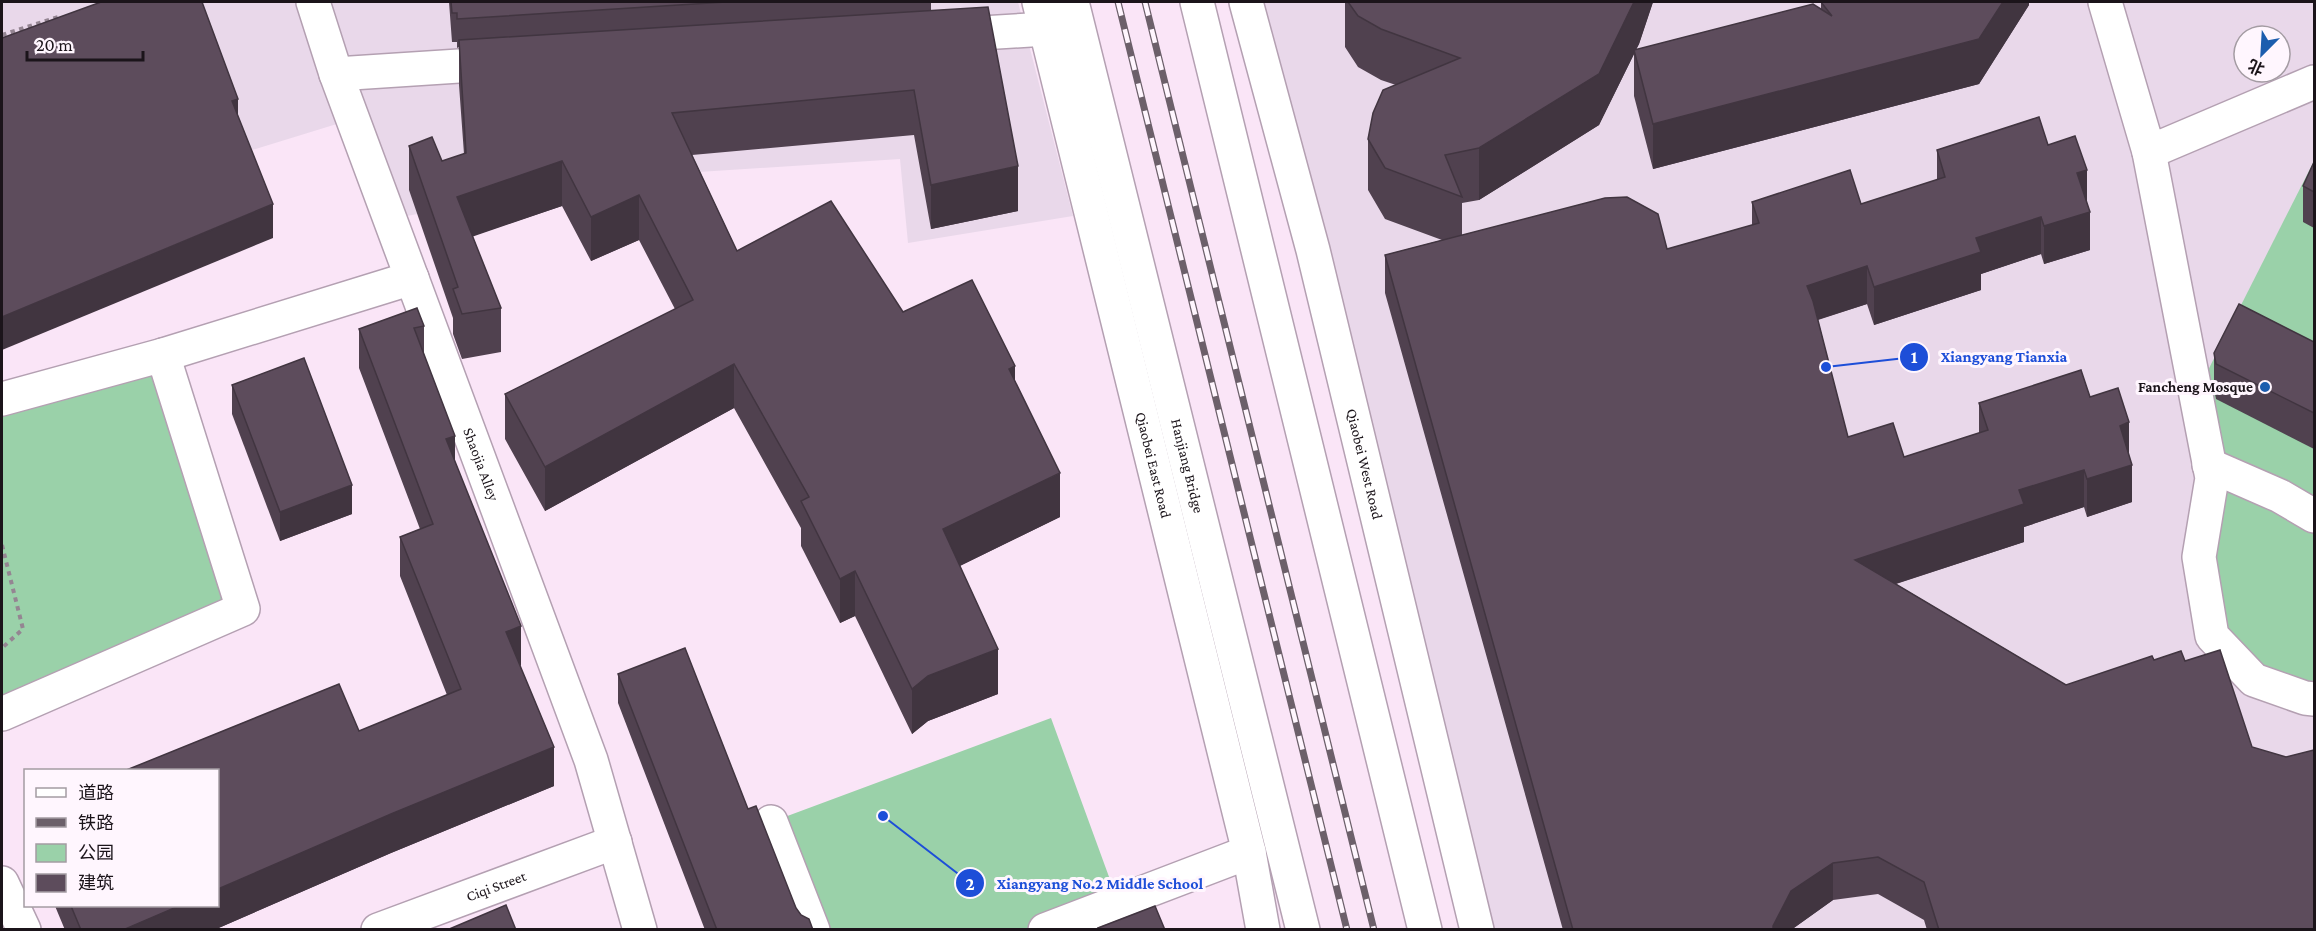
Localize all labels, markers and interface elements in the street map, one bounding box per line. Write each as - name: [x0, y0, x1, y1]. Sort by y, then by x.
- scale bar: [27, 24, 142, 62]
- north arrow: [2232, 24, 2292, 84]
- text: 20 m: [36, 35, 73, 55]
- text: 北: [2245, 56, 2267, 78]
- callout: Xiangyang Tianxia: [1899, 340, 2079, 374]
- text: 1: [1911, 347, 1918, 367]
- text: Xiangyang Tianxia: [1941, 348, 2068, 365]
- place label: Fancheng Mosque: [2138, 379, 2253, 395]
- marker: Fancheng Mosque: [2258, 380, 2272, 394]
- street label: Qiaobei West Road: [1344, 407, 1386, 521]
- street label: Qiaobei East Road: [1133, 410, 1174, 520]
- street label: Hanjiang Bridge: [1168, 417, 1207, 515]
- street label: Shaojia Alley: [460, 426, 502, 504]
- legend: [24, 769, 219, 907]
- text: 道路: [78, 783, 114, 803]
- text: 铁路: [78, 813, 114, 833]
- text: 公园: [78, 843, 114, 863]
- callout: Xiangyang No.2 Middle School: [955, 866, 1216, 900]
- street label: Ciqi Street: [464, 867, 529, 905]
- text: 建筑: [78, 873, 114, 893]
- text: 2: [965, 874, 975, 894]
- text: Xiangyang No.2 Middle School: [997, 875, 1204, 892]

